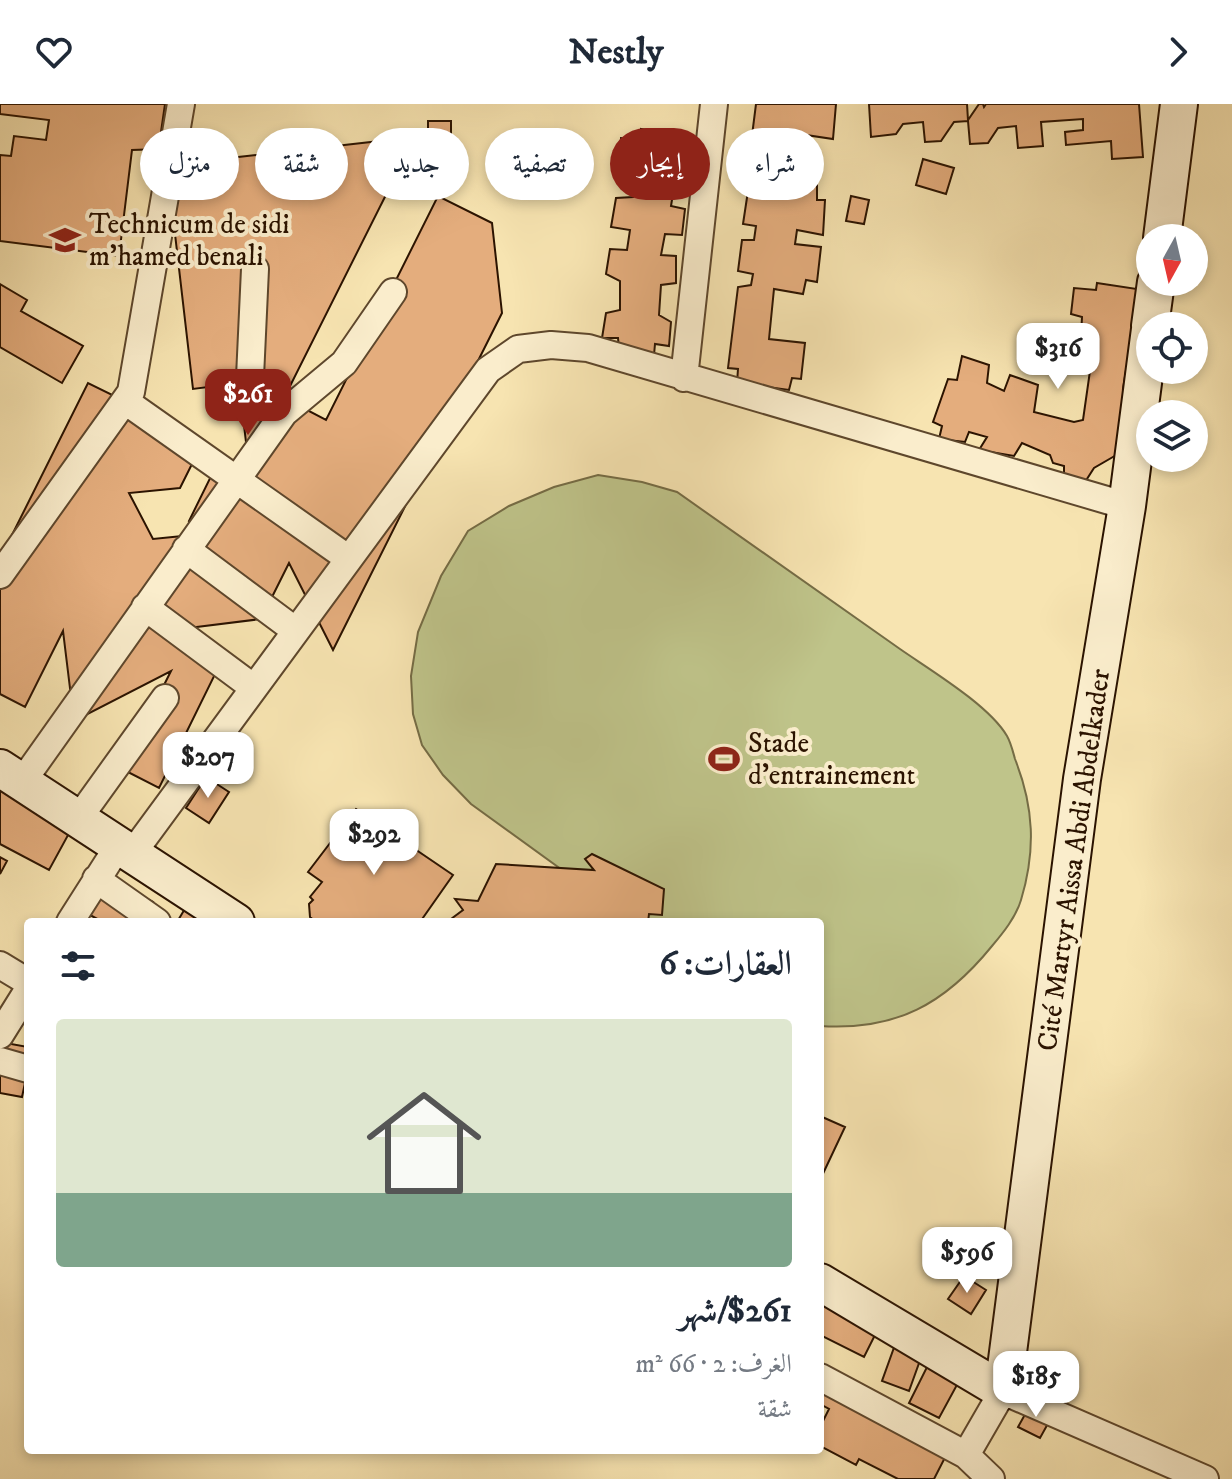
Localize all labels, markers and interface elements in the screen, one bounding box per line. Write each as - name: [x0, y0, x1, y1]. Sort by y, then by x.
- icon: heart: [32, 30, 76, 74]
- text: Nestly: [569, 30, 663, 75]
- icon: forward: [1156, 30, 1200, 74]
- chip: منزل: [140, 128, 239, 200]
- chip: شقة: [255, 128, 348, 200]
- chip: جديد: [364, 128, 469, 200]
- chip: تصفية: [485, 128, 594, 200]
- chip: إيجار: [610, 128, 710, 200]
- chip: شراء: [726, 128, 824, 200]
- place label: Technicum de sidi m'hamed benali: [89, 207, 290, 274]
- school or university icon: Technicum de sidi m'hamed benali: [48, 223, 82, 257]
- north arrow: [1136, 224, 1208, 296]
- map controls: [1136, 224, 1208, 472]
- button: locate: [1136, 312, 1208, 384]
- pin: $316: [1011, 323, 1105, 391]
- text: $316: [1035, 332, 1081, 365]
- pin: $261: [201, 369, 295, 437]
- text: $261: [223, 378, 273, 411]
- button: layers: [1136, 400, 1208, 472]
- street label: Cité Martyr Aissa Abdi Abdelkader: [1030, 666, 1118, 1053]
- place label: Stade d'entrainement: [748, 726, 915, 793]
- pin: $207: [161, 732, 255, 800]
- text: $207: [181, 741, 235, 774]
- sports icon: Stade d'entrainement: [707, 742, 741, 776]
- pin: $292: [327, 809, 421, 877]
- text: $292: [348, 818, 400, 851]
- text: العقارات: 6: [659, 943, 792, 985]
- icon: filters: [56, 944, 100, 988]
- icon: home: [352, 1071, 496, 1215]
- pin: $596: [920, 1227, 1014, 1295]
- text: $596: [940, 1236, 994, 1269]
- text: $261/شهر: [678, 1290, 792, 1332]
- text: الغرف: 2 · 66 m²: [635, 1348, 792, 1381]
- pin: $185: [989, 1351, 1083, 1419]
- text: $185: [1011, 1360, 1061, 1393]
- text: شقة: [758, 1393, 792, 1426]

